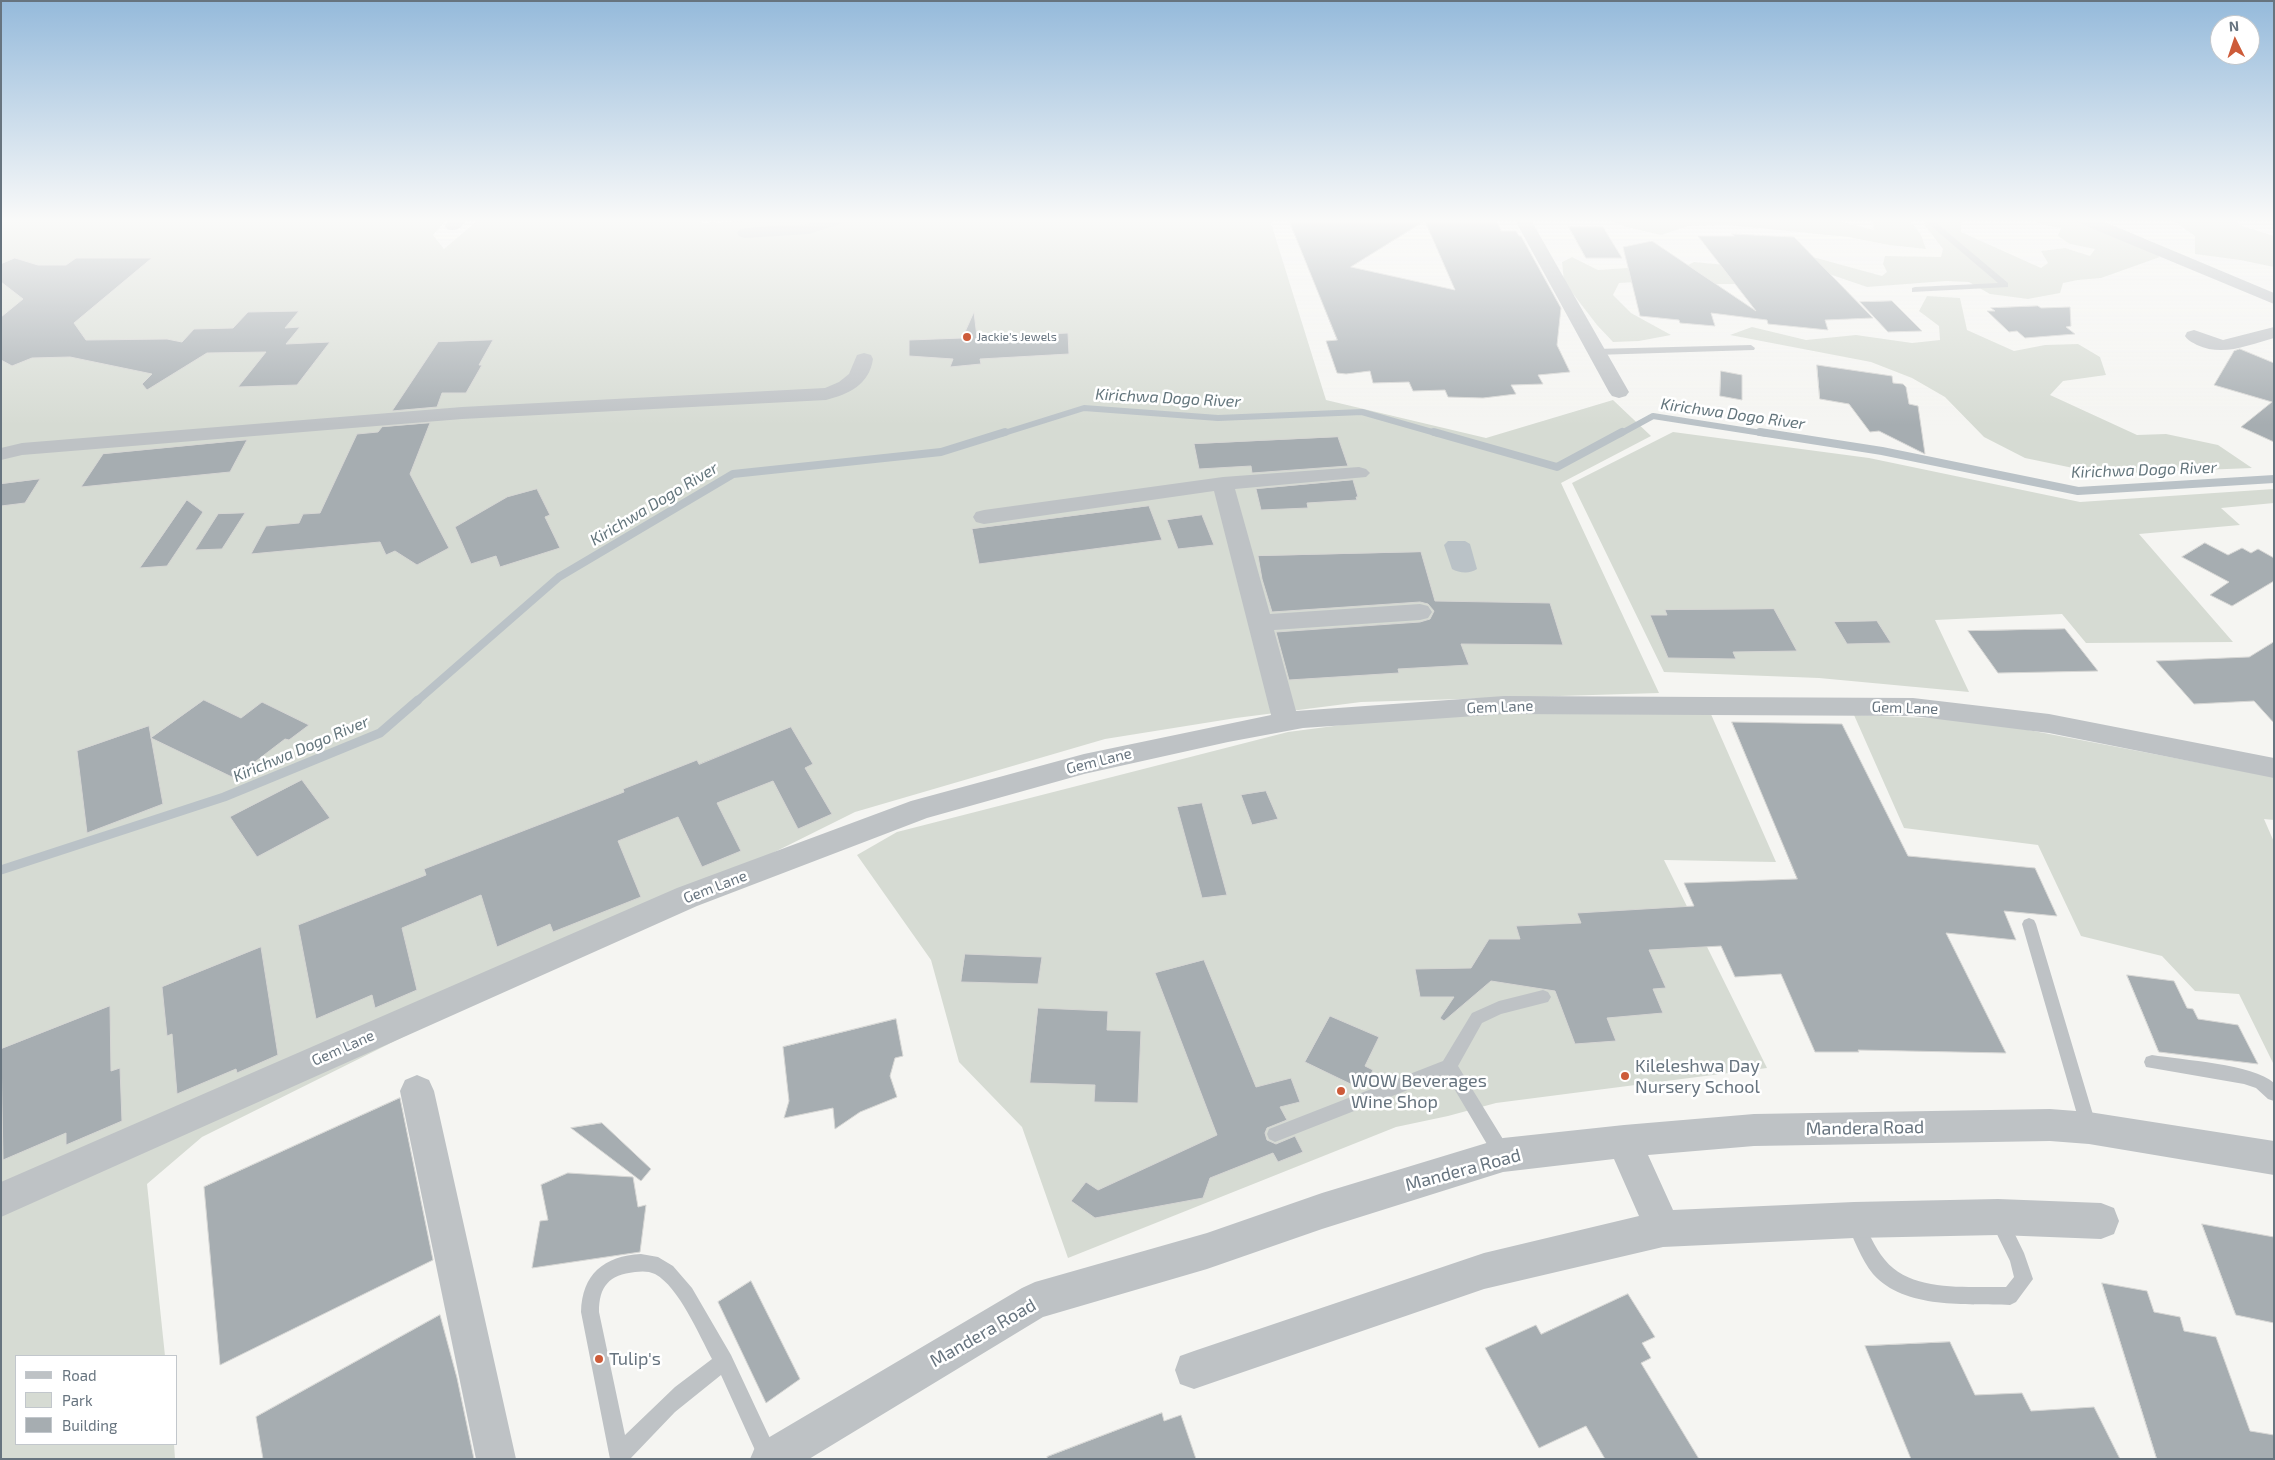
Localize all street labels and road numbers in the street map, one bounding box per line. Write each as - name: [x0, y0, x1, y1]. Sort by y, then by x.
- street label: Gem Lane: [1466, 697, 1534, 717]
- street label: Gem Lane: [1871, 698, 1939, 718]
- street label: Gem Lane: [1064, 744, 1134, 778]
- street label: Gem Lane: [681, 867, 749, 907]
- street label: Gem Lane: [309, 1026, 377, 1070]
- street label: Mandera Road: [1805, 1116, 1925, 1140]
- street label: Mandera Road: [1403, 1144, 1523, 1196]
- street label: Mandera Road: [926, 1294, 1040, 1372]

